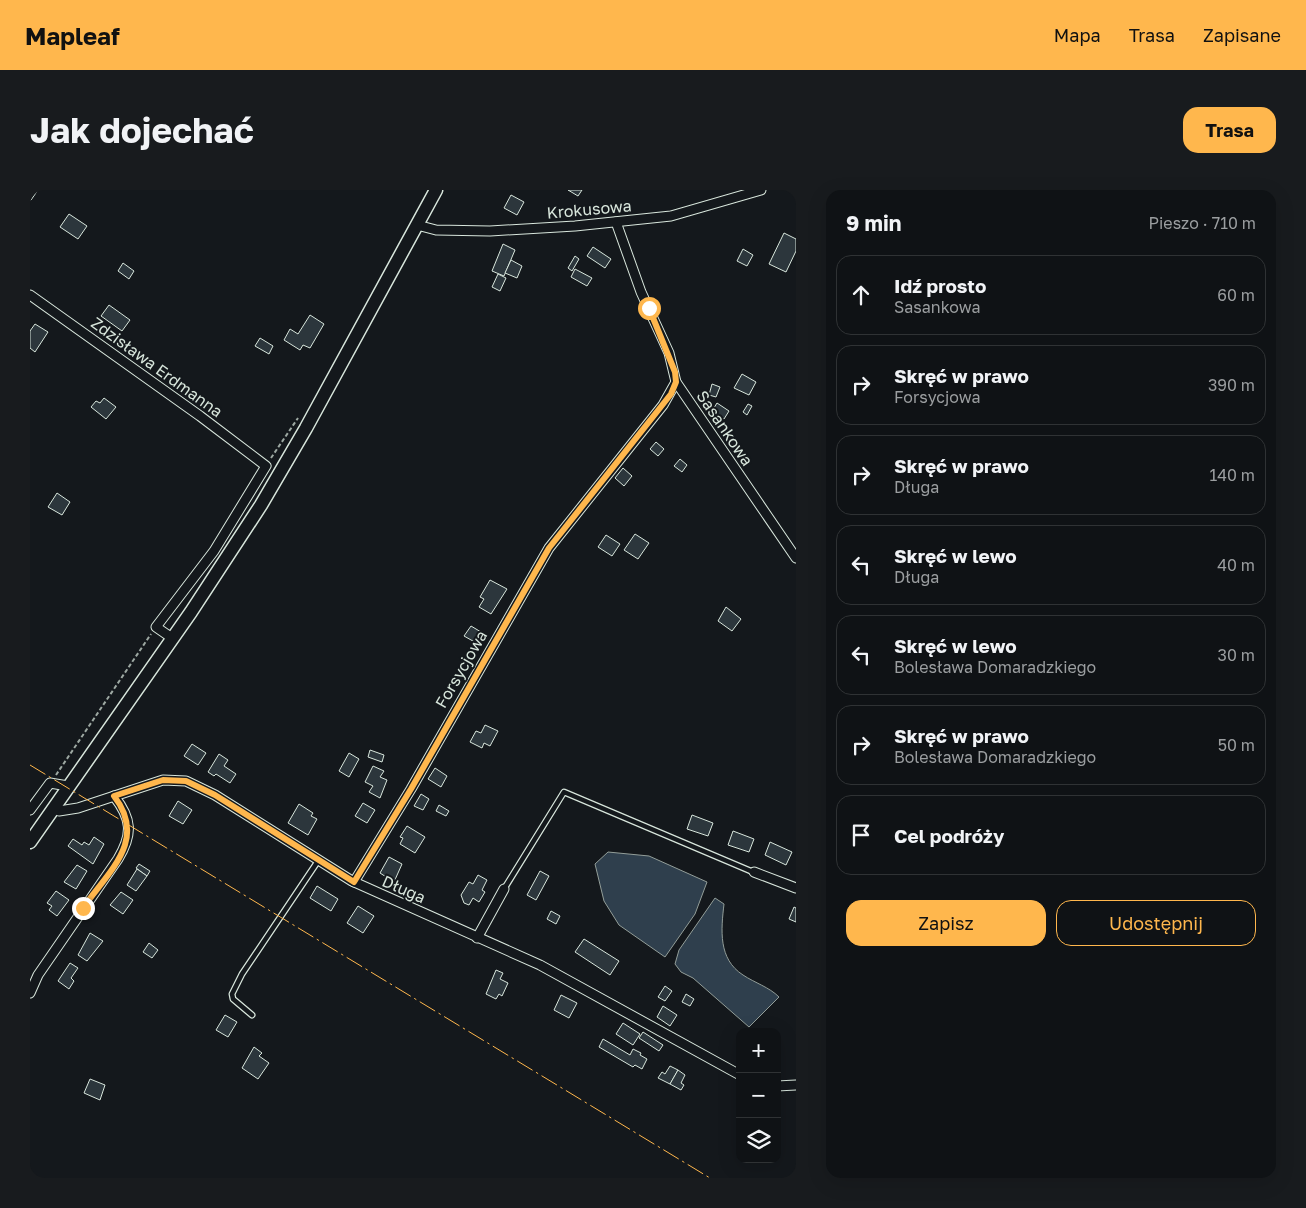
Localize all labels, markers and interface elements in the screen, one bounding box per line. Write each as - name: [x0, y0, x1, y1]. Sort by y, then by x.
- text: Mapleaf: [25, 21, 120, 50]
- text: Mapa: [1054, 24, 1101, 46]
- text: Trasa: [1129, 24, 1175, 46]
- text: Zapisane: [1203, 24, 1281, 46]
- button: Trasa: [1183, 107, 1276, 153]
- text: Jak dojechać: [30, 109, 254, 151]
- street label: Krokusowa: [546, 195, 632, 223]
- text: 9 min: [846, 210, 901, 236]
- text: Pieszo · 710 m: [1149, 213, 1256, 233]
- text: Idź prosto: [894, 274, 986, 297]
- icon: ahead: [847, 281, 875, 309]
- text: 60 m: [1217, 285, 1255, 305]
- route start: [638, 297, 661, 320]
- text: Sasankowa: [894, 297, 980, 317]
- street label: Zdzisława Erdmanna: [87, 313, 227, 421]
- text: Skręć w prawo: [894, 364, 1029, 387]
- icon: right: [847, 371, 875, 399]
- text: 390 m: [1208, 375, 1255, 395]
- street label: Sasankowa: [693, 387, 757, 469]
- text: Forsycjowa: [894, 387, 980, 407]
- text: Skręć w prawo: [894, 454, 1029, 477]
- icon: right: [847, 461, 875, 489]
- text: 140 m: [1209, 465, 1255, 485]
- text: Długa: [894, 477, 939, 497]
- text: Skręć w lewo: [894, 544, 1017, 567]
- icon: left: [847, 551, 875, 579]
- text: 40 m: [1217, 555, 1255, 575]
- text: Długa: [894, 567, 939, 587]
- street label: Forsycjowa: [431, 627, 491, 711]
- text: Skręć w lewo: [894, 634, 1017, 657]
- icon: left: [847, 641, 875, 669]
- text: 30 m: [1218, 645, 1255, 665]
- text: Bolesława Domaradzkiego: [894, 657, 1096, 677]
- text: Skręć w prawo: [894, 724, 1029, 747]
- icon: right: [847, 731, 875, 759]
- text: 50 m: [1218, 735, 1255, 755]
- text: Bolesława Domaradzkiego: [894, 747, 1096, 767]
- icon: arrive: [847, 821, 875, 849]
- text: Cel podróży: [894, 824, 1004, 847]
- street label: Długa: [379, 871, 429, 907]
- route end: [72, 897, 95, 920]
- button: Zapisz: [846, 900, 1046, 946]
- button: Udostępnij: [1056, 900, 1256, 946]
- map controls: [736, 1028, 781, 1163]
- button: +: [736, 1028, 781, 1073]
- button: −: [736, 1073, 781, 1118]
- button: layers: [736, 1118, 781, 1163]

